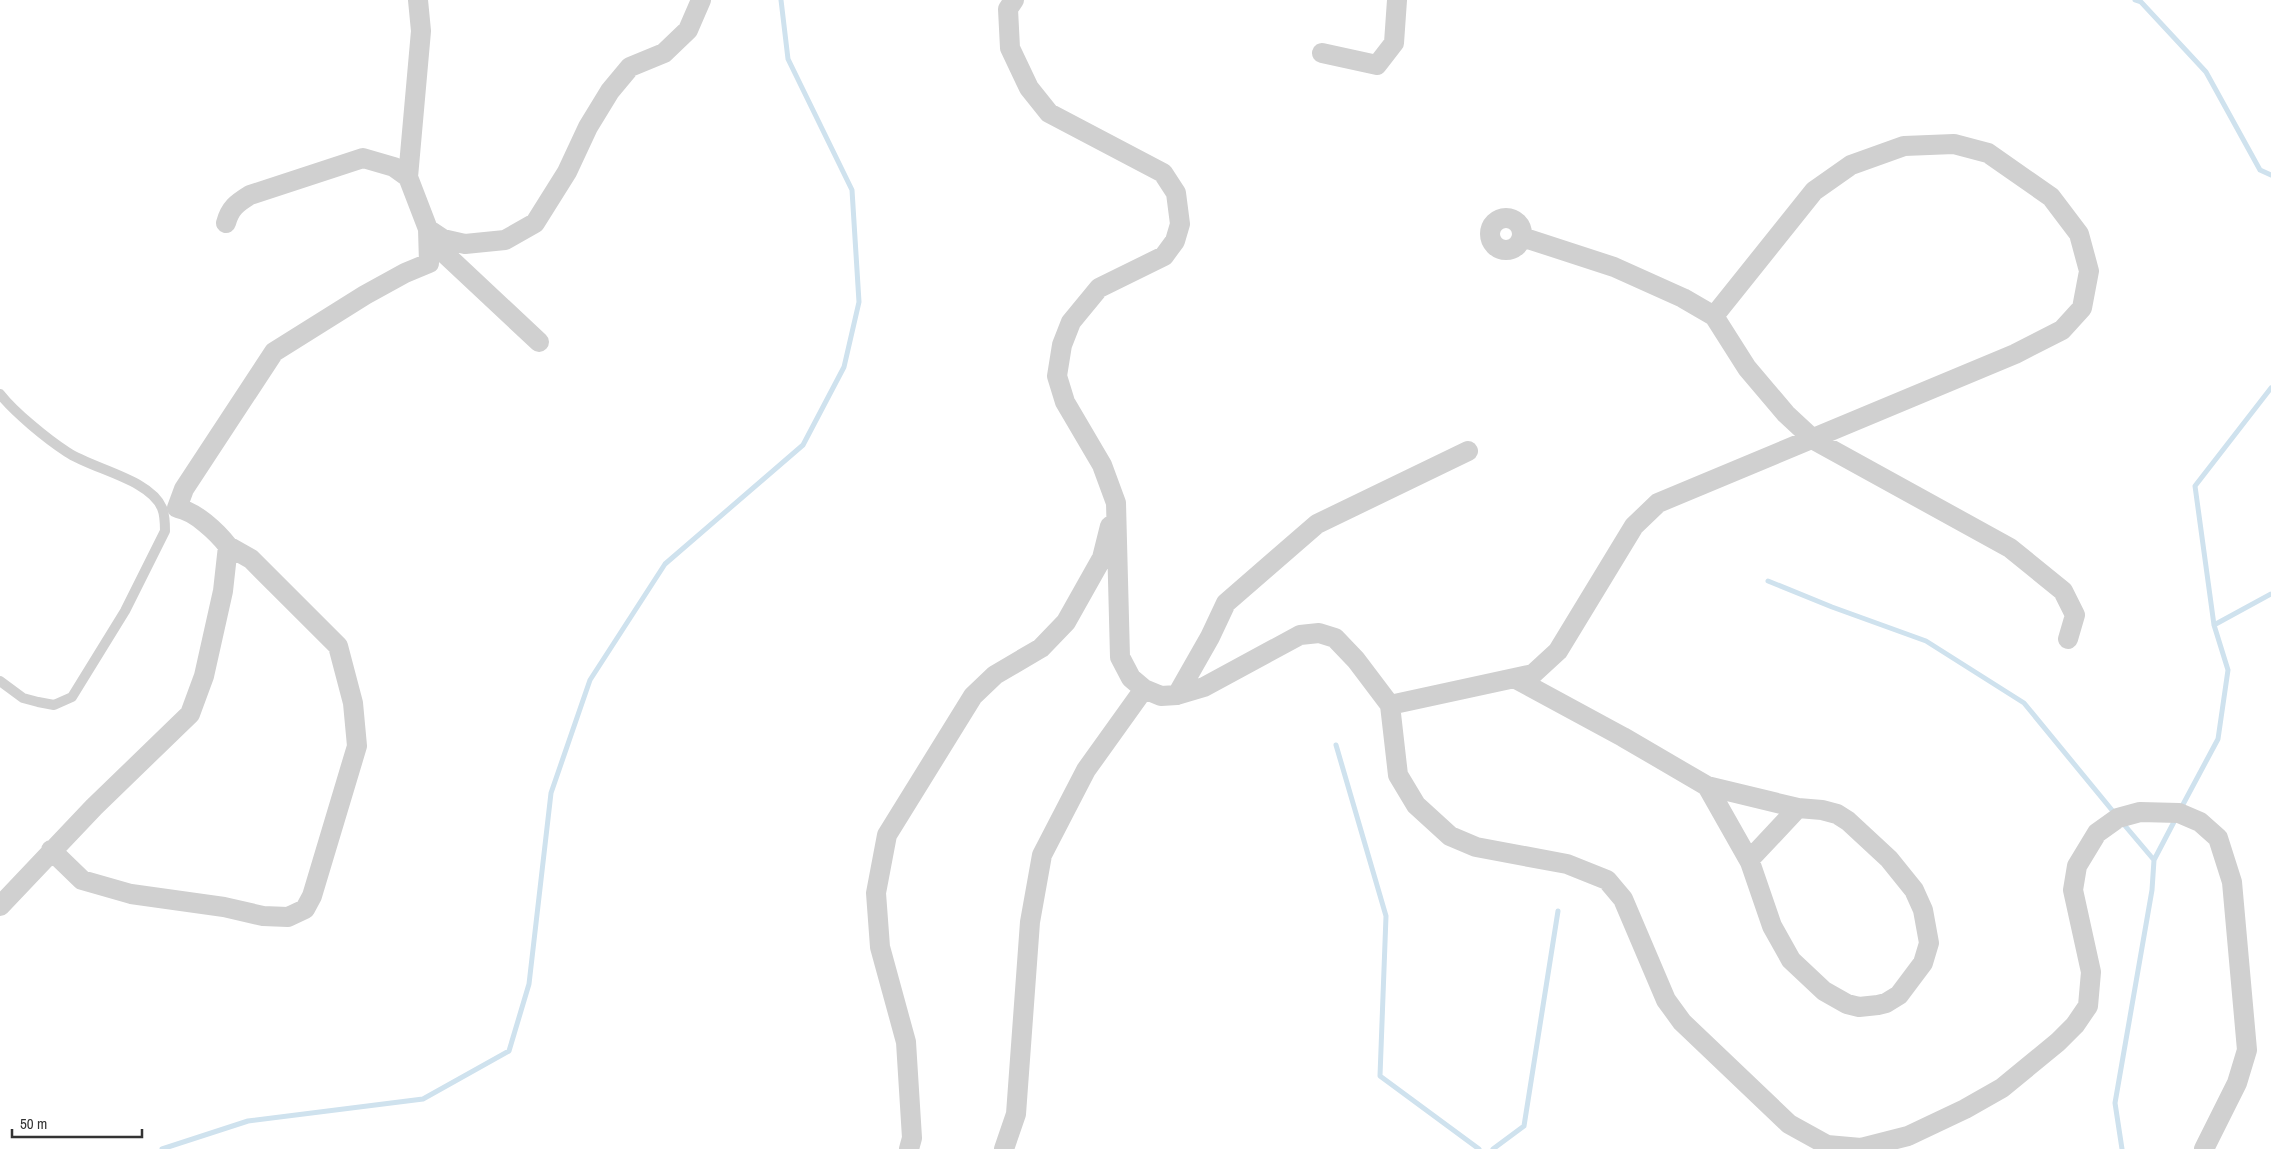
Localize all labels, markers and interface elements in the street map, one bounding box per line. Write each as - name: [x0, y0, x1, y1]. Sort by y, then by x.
- scale bar: [12, 1106, 142, 1138]
- text: 50 m: [20, 1113, 47, 1134]

